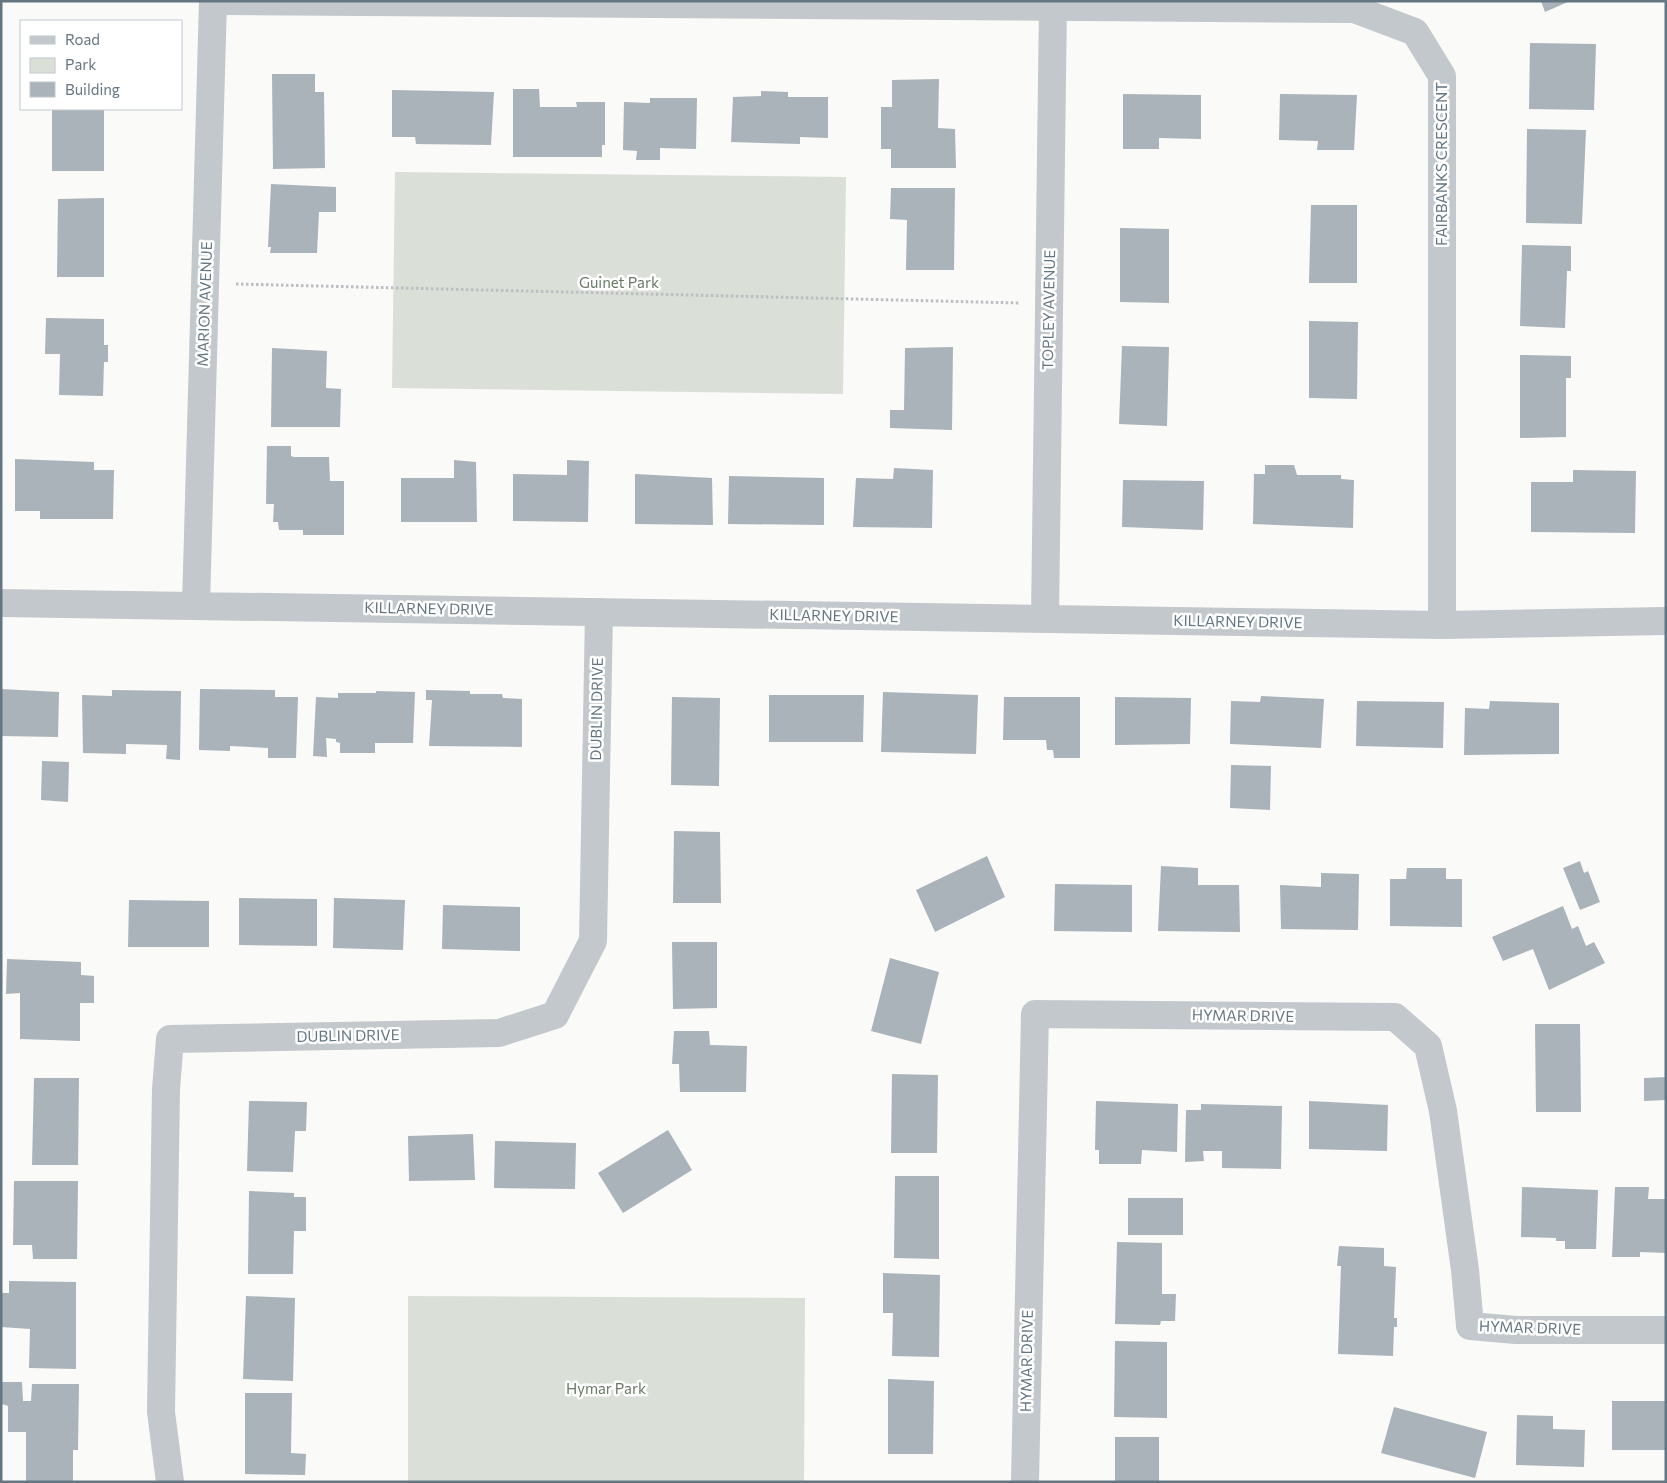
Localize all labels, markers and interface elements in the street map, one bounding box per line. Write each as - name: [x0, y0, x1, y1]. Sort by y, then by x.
- legend: [20, 20, 182, 110]
- text: Road: [65, 30, 100, 48]
- text: Park: [65, 55, 96, 73]
- text: Building: [65, 80, 120, 98]
- street label: FAIRBANKS CRESCENT: [1432, 82, 1450, 246]
- street label: MARION AVENUE: [193, 241, 215, 367]
- street label: TOPLEY AVENUE: [1038, 249, 1058, 370]
- park label: Guinet Park: [579, 273, 659, 291]
- street label: KILLARNEY DRIVE: [364, 598, 494, 618]
- street label: KILLARNEY DRIVE: [769, 605, 899, 625]
- street label: KILLARNEY DRIVE: [1173, 611, 1303, 631]
- street label: DUBLIN DRIVE: [586, 657, 606, 761]
- street label: HYMAR DRIVE: [1192, 1005, 1294, 1025]
- street label: DUBLIN DRIVE: [296, 1025, 400, 1045]
- street label: HYMAR DRIVE: [1016, 1310, 1036, 1412]
- street label: HYMAR DRIVE: [1479, 1316, 1582, 1338]
- park label: Hymar Park: [566, 1379, 646, 1397]

